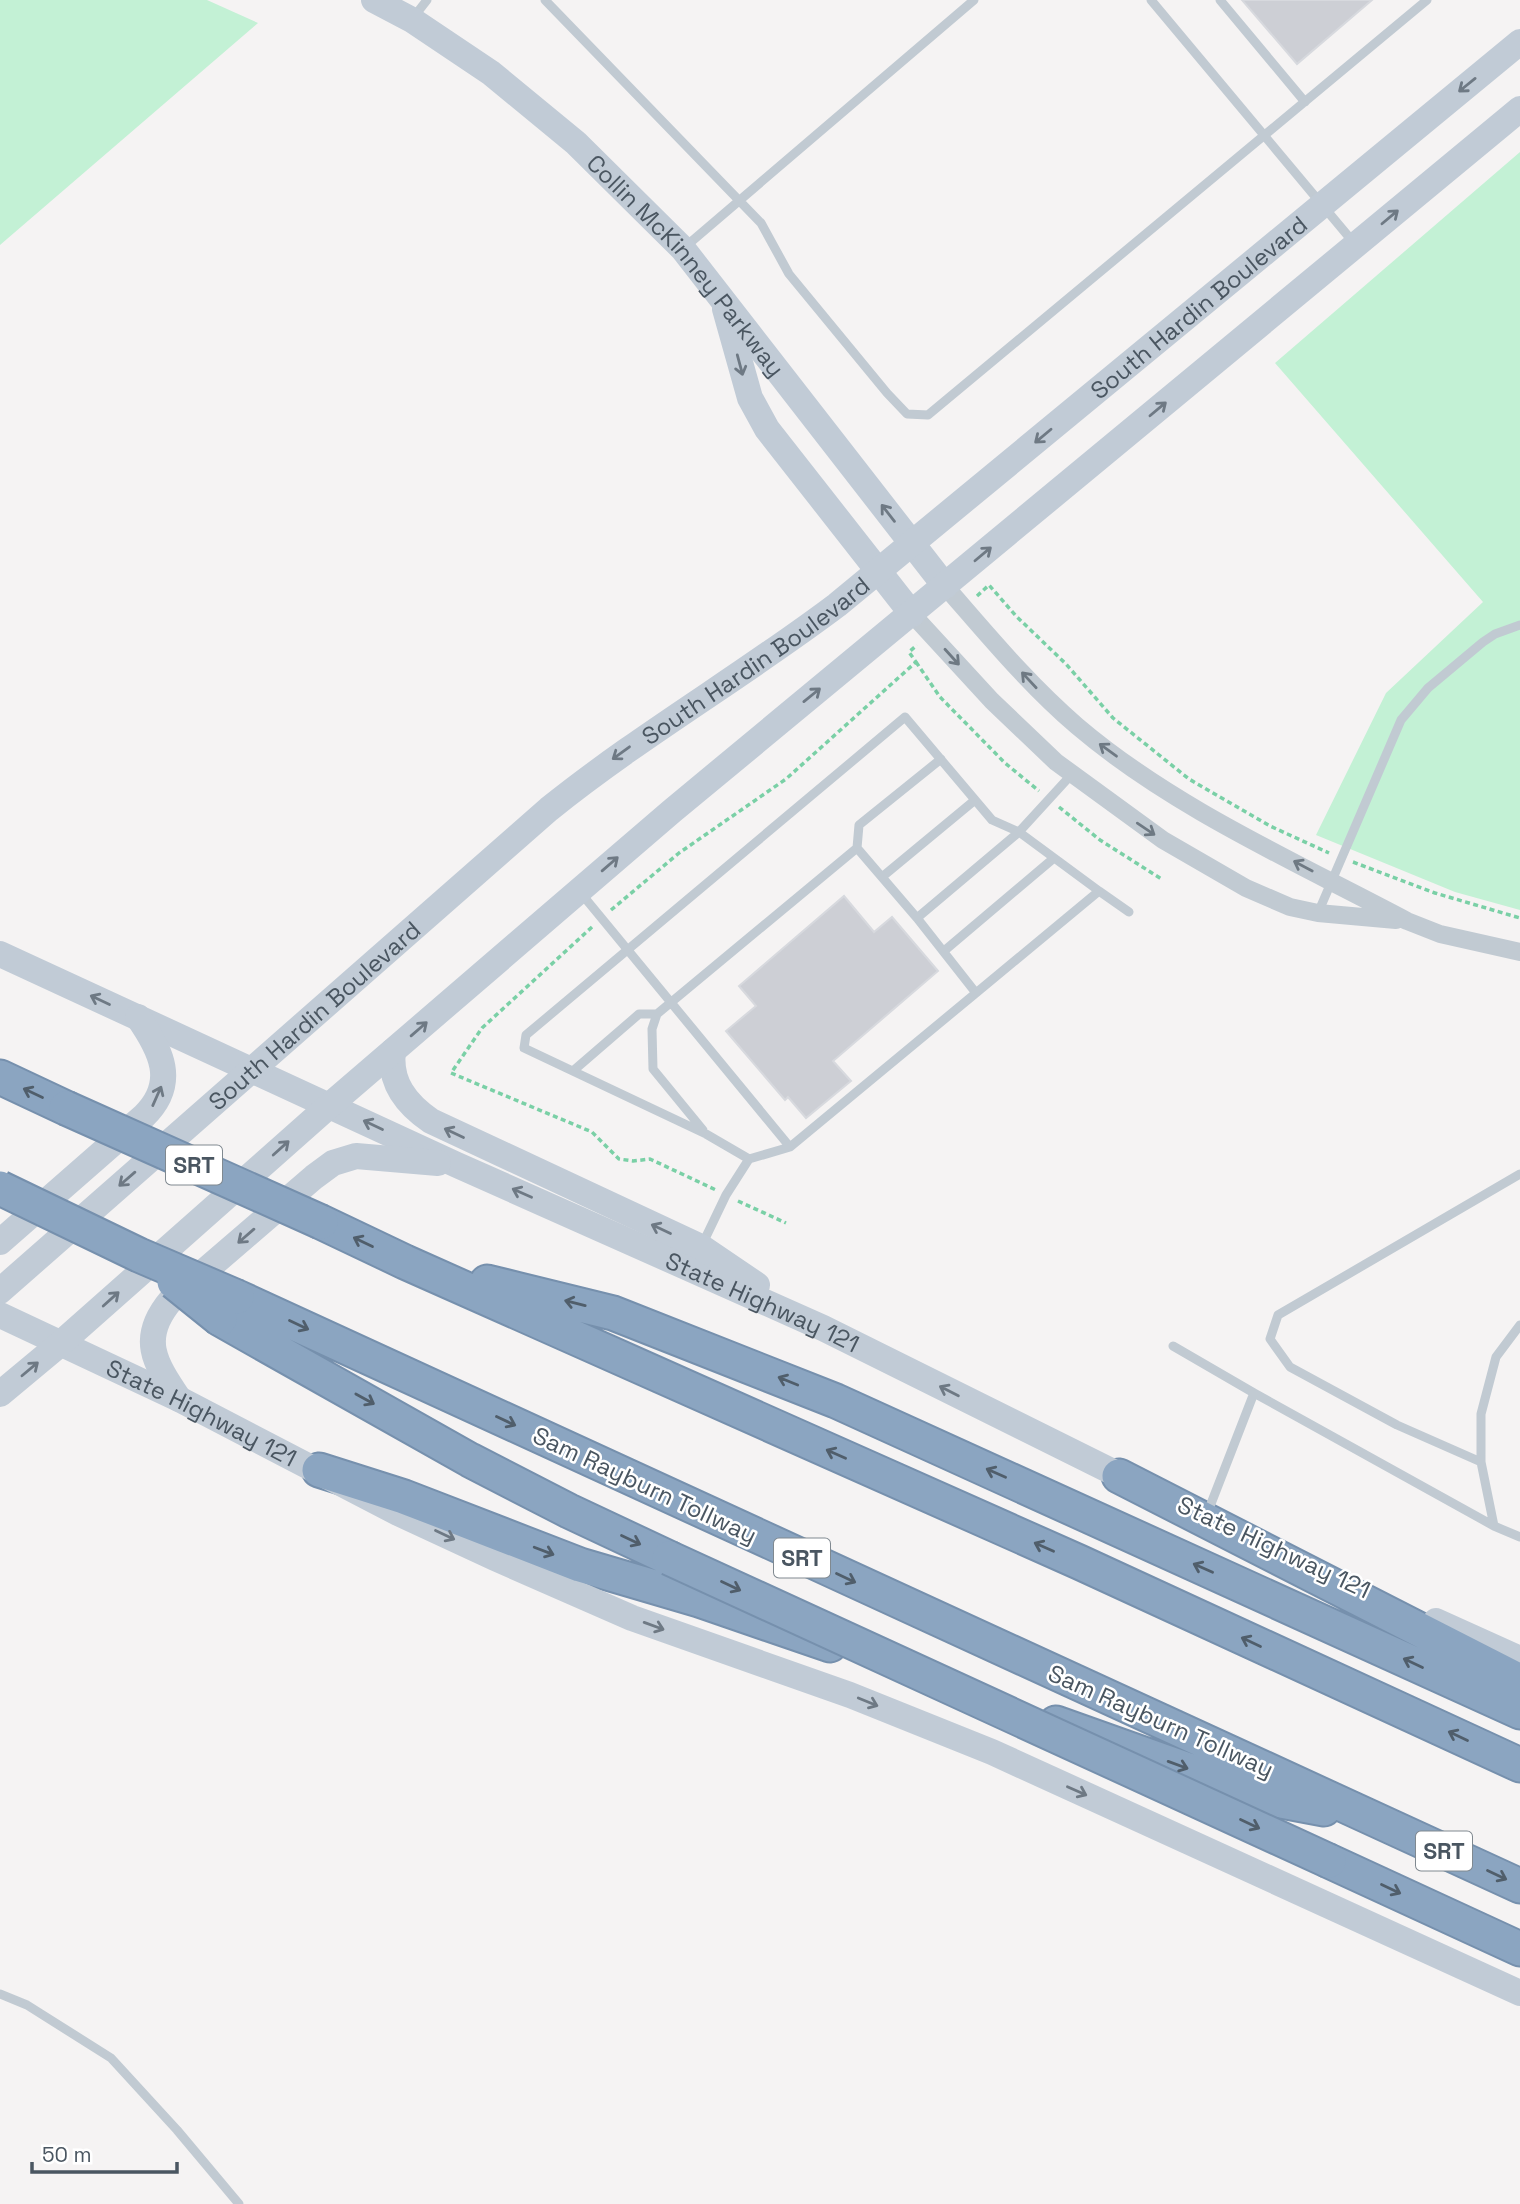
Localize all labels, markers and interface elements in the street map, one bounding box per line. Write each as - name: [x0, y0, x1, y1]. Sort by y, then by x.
- one-way arrow: [1459, 77, 1477, 93]
- street label: Collin McKinney Parkway: [581, 147, 792, 383]
- street label: South Hardin Boulevard: [1084, 209, 1313, 406]
- one-way arrow: [1381, 209, 1399, 225]
- one-way arrow: [734, 354, 747, 376]
- one-way arrow: [1149, 401, 1167, 417]
- one-way arrow: [1034, 428, 1052, 444]
- one-way arrow: [881, 504, 896, 522]
- one-way arrow: [974, 546, 992, 562]
- street label: South Hardin Boulevard: [635, 569, 876, 751]
- one-way arrow: [944, 648, 960, 666]
- one-way arrow: [1021, 672, 1038, 689]
- one-way arrow: [803, 687, 821, 703]
- one-way arrow: [1099, 743, 1118, 757]
- one-way arrow: [613, 745, 631, 760]
- one-way arrow: [1136, 822, 1156, 836]
- one-way arrow: [600, 856, 618, 872]
- one-way arrow: [1293, 859, 1314, 872]
- street label: South Hardin Boulevard: [202, 914, 427, 1117]
- one-way arrow: [90, 993, 111, 1006]
- one-way arrow: [410, 1021, 428, 1037]
- one-way arrow: [23, 1085, 44, 1099]
- one-way arrow: [151, 1086, 164, 1107]
- one-way arrow: [363, 1118, 384, 1132]
- one-way arrow: [444, 1126, 465, 1140]
- one-way arrow: [272, 1140, 290, 1156]
- road number: SRT: [166, 1146, 222, 1184]
- one-way arrow: [118, 1171, 136, 1187]
- one-way arrow: [512, 1186, 533, 1199]
- one-way arrow: [651, 1222, 672, 1235]
- one-way arrow: [237, 1228, 255, 1244]
- one-way arrow: [353, 1235, 374, 1248]
- street label: State Highway 121: [661, 1244, 865, 1359]
- one-way arrow: [102, 1291, 120, 1307]
- one-way arrow: [564, 1296, 587, 1310]
- one-way arrow: [288, 1319, 309, 1333]
- street label: State Highway 121: [101, 1352, 302, 1473]
- one-way arrow: [21, 1361, 39, 1377]
- one-way arrow: [778, 1374, 800, 1387]
- one-way arrow: [939, 1383, 960, 1397]
- one-way arrow: [354, 1393, 375, 1406]
- one-way arrow: [495, 1415, 516, 1428]
- street label: Sam Rayburn Tollway: [528, 1419, 762, 1551]
- one-way arrow: [826, 1447, 848, 1460]
- one-way arrow: [986, 1466, 1007, 1480]
- street label: State Highway 121: [1173, 1489, 1375, 1605]
- one-way arrow: [434, 1529, 455, 1542]
- one-way arrow: [620, 1533, 641, 1547]
- road number: SRT: [774, 1539, 830, 1578]
- one-way arrow: [1034, 1540, 1056, 1553]
- one-way arrow: [533, 1546, 555, 1559]
- one-way arrow: [1193, 1561, 1215, 1574]
- one-way arrow: [835, 1572, 856, 1585]
- one-way arrow: [720, 1580, 741, 1593]
- one-way arrow: [642, 1621, 664, 1633]
- one-way arrow: [1241, 1634, 1262, 1648]
- one-way arrow: [1403, 1656, 1424, 1670]
- street label: Sam Rayburn Tollway: [1043, 1657, 1279, 1785]
- one-way arrow: [856, 1697, 878, 1710]
- one-way arrow: [1448, 1729, 1469, 1743]
- one-way arrow: [1166, 1760, 1188, 1773]
- one-way arrow: [1066, 1785, 1087, 1798]
- one-way arrow: [1239, 1818, 1260, 1831]
- road number: SRT: [1416, 1832, 1472, 1870]
- one-way arrow: [1486, 1869, 1507, 1883]
- one-way arrow: [1379, 1883, 1401, 1896]
- scale bar: [32, 2130, 177, 2174]
- text: 50 m: [42, 2141, 92, 2168]

